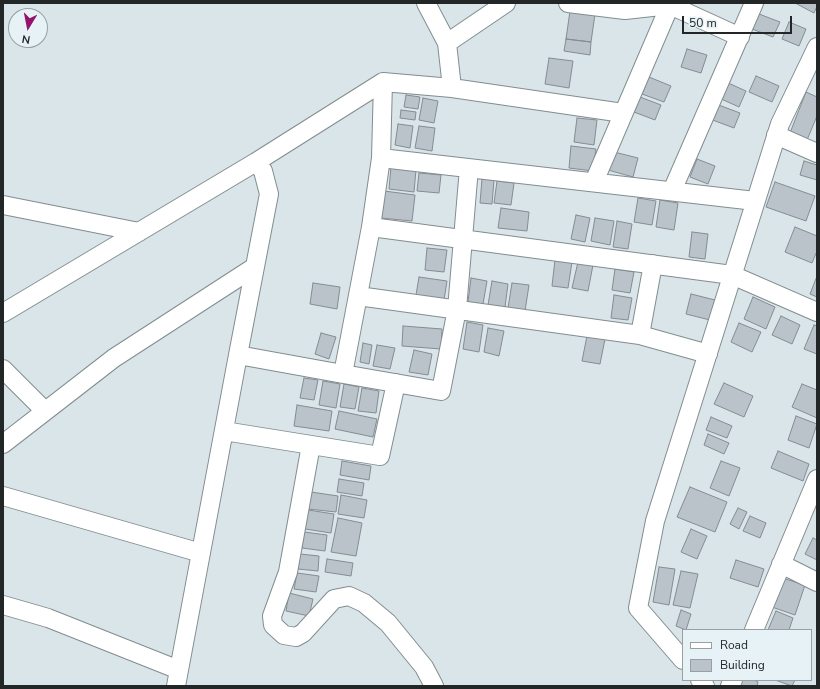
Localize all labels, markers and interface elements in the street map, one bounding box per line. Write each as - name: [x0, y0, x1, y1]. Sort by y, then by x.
- north arrow: [8, 8, 48, 48]
- scale bar: [684, 8, 794, 34]
- text: 50 m: [689, 15, 717, 31]
- text: N: [21, 31, 31, 47]
- legend: [682, 629, 812, 681]
- text: Road: [720, 637, 748, 653]
- text: Building: [720, 657, 765, 673]

